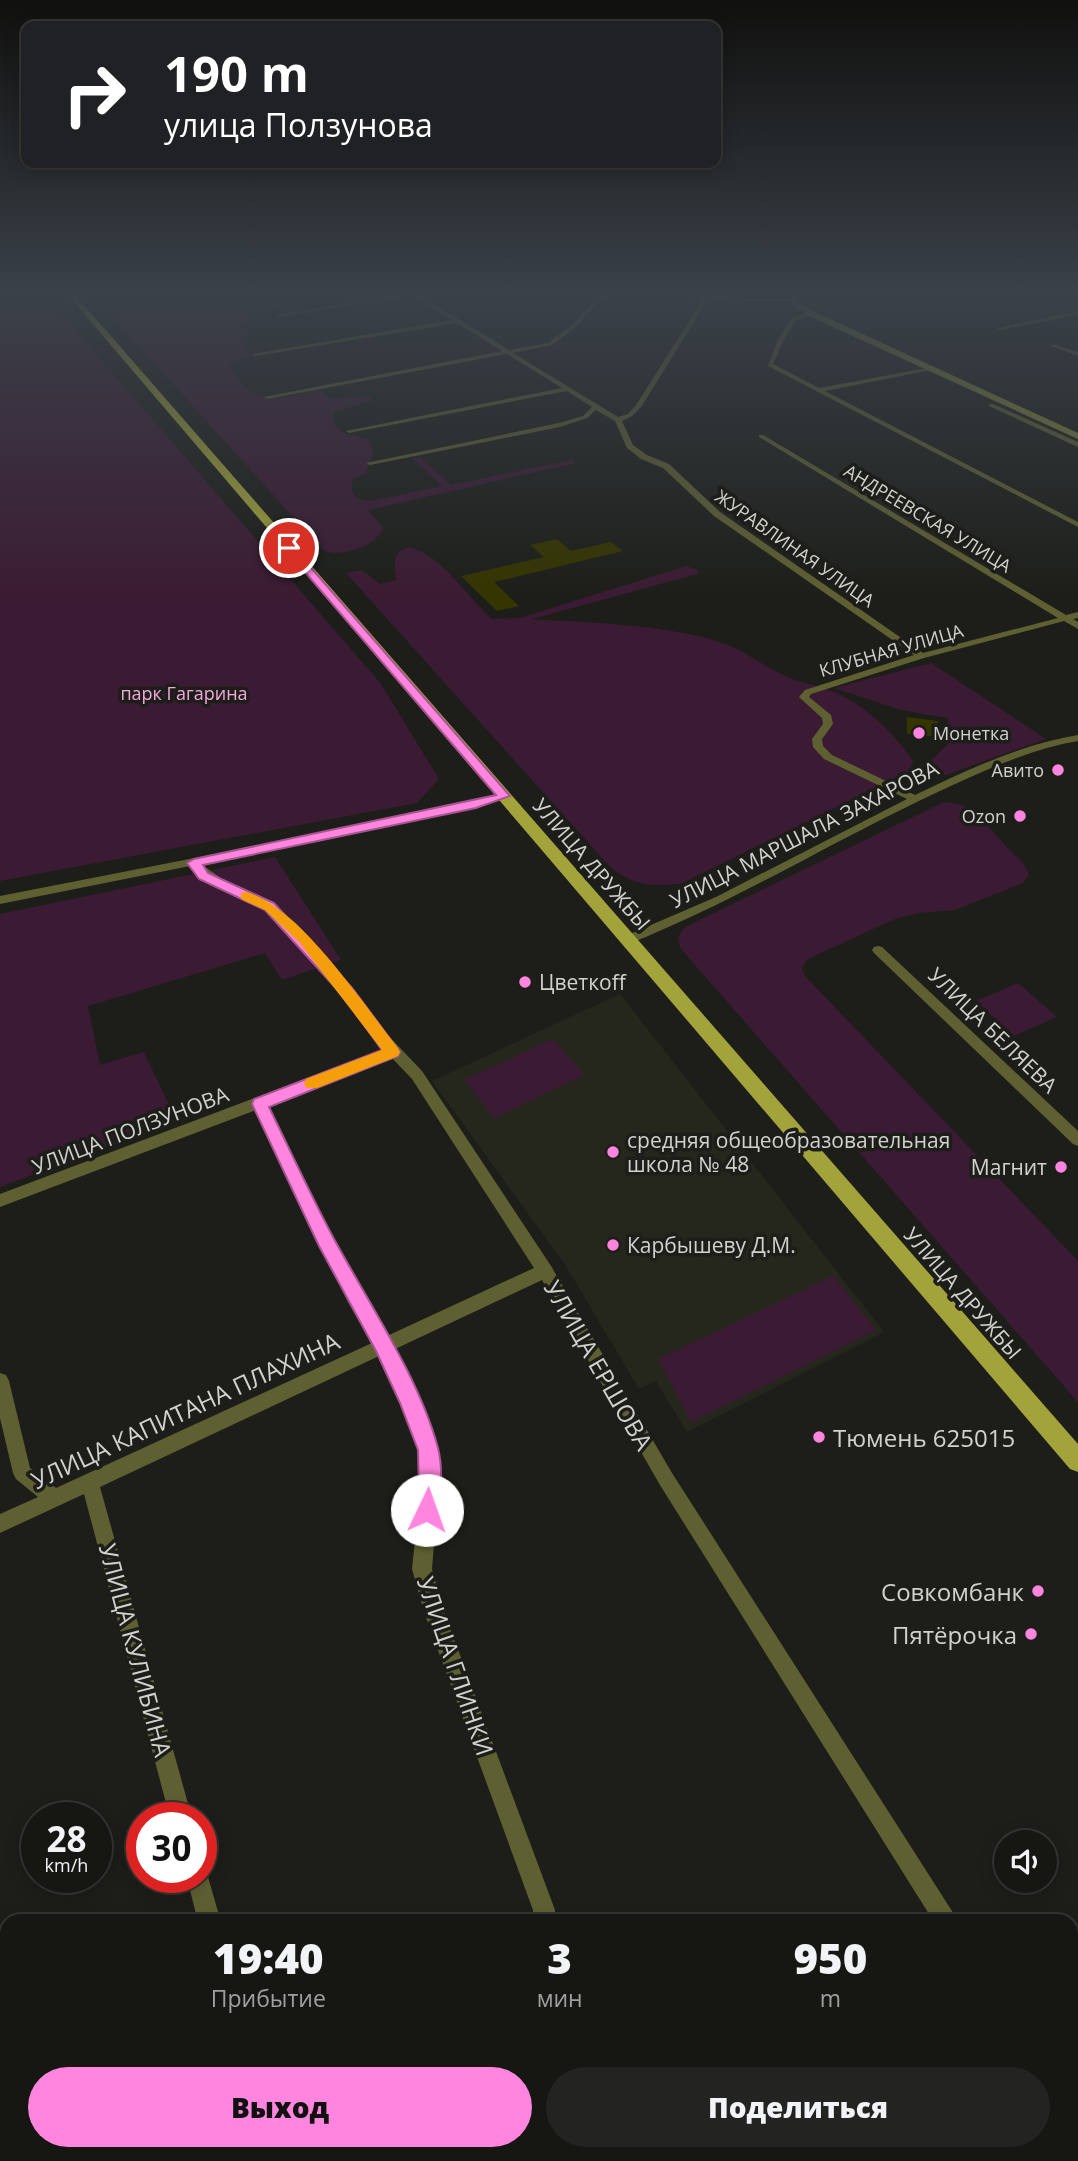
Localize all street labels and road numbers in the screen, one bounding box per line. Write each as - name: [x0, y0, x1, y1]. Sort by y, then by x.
- street label: АНДРЕЕВСКАЯ УЛИЦА: [840, 458, 1017, 578]
- street label: ЖУРАВЛИНАЯ УЛИЦА: [711, 484, 880, 612]
- street label: КЛУБНАЯ УЛИЦА: [816, 618, 966, 682]
- street label: УЛИЦА МАРШАЛА ЗАХАРОВА: [665, 754, 944, 914]
- street label: УЛИЦА ДРУЖБЫ: [527, 792, 657, 936]
- street label: УЛИЦА БЕЛЯЕВА: [922, 961, 1064, 1099]
- street label: УЛИЦА ПОЛЗУНОВА: [28, 1079, 233, 1180]
- street label: УЛИЦА ДРУЖБЫ: [898, 1221, 1028, 1365]
- street label: УЛИЦА ЕРШОВА: [537, 1274, 661, 1457]
- street label: УЛИЦА КАПИТАНА ПЛАХИНА: [26, 1324, 345, 1496]
- street label: УЛИЦА КУЛИБИНА: [92, 1540, 181, 1761]
- street label: УЛИЦА ГЛИНКИ: [410, 1572, 502, 1760]

